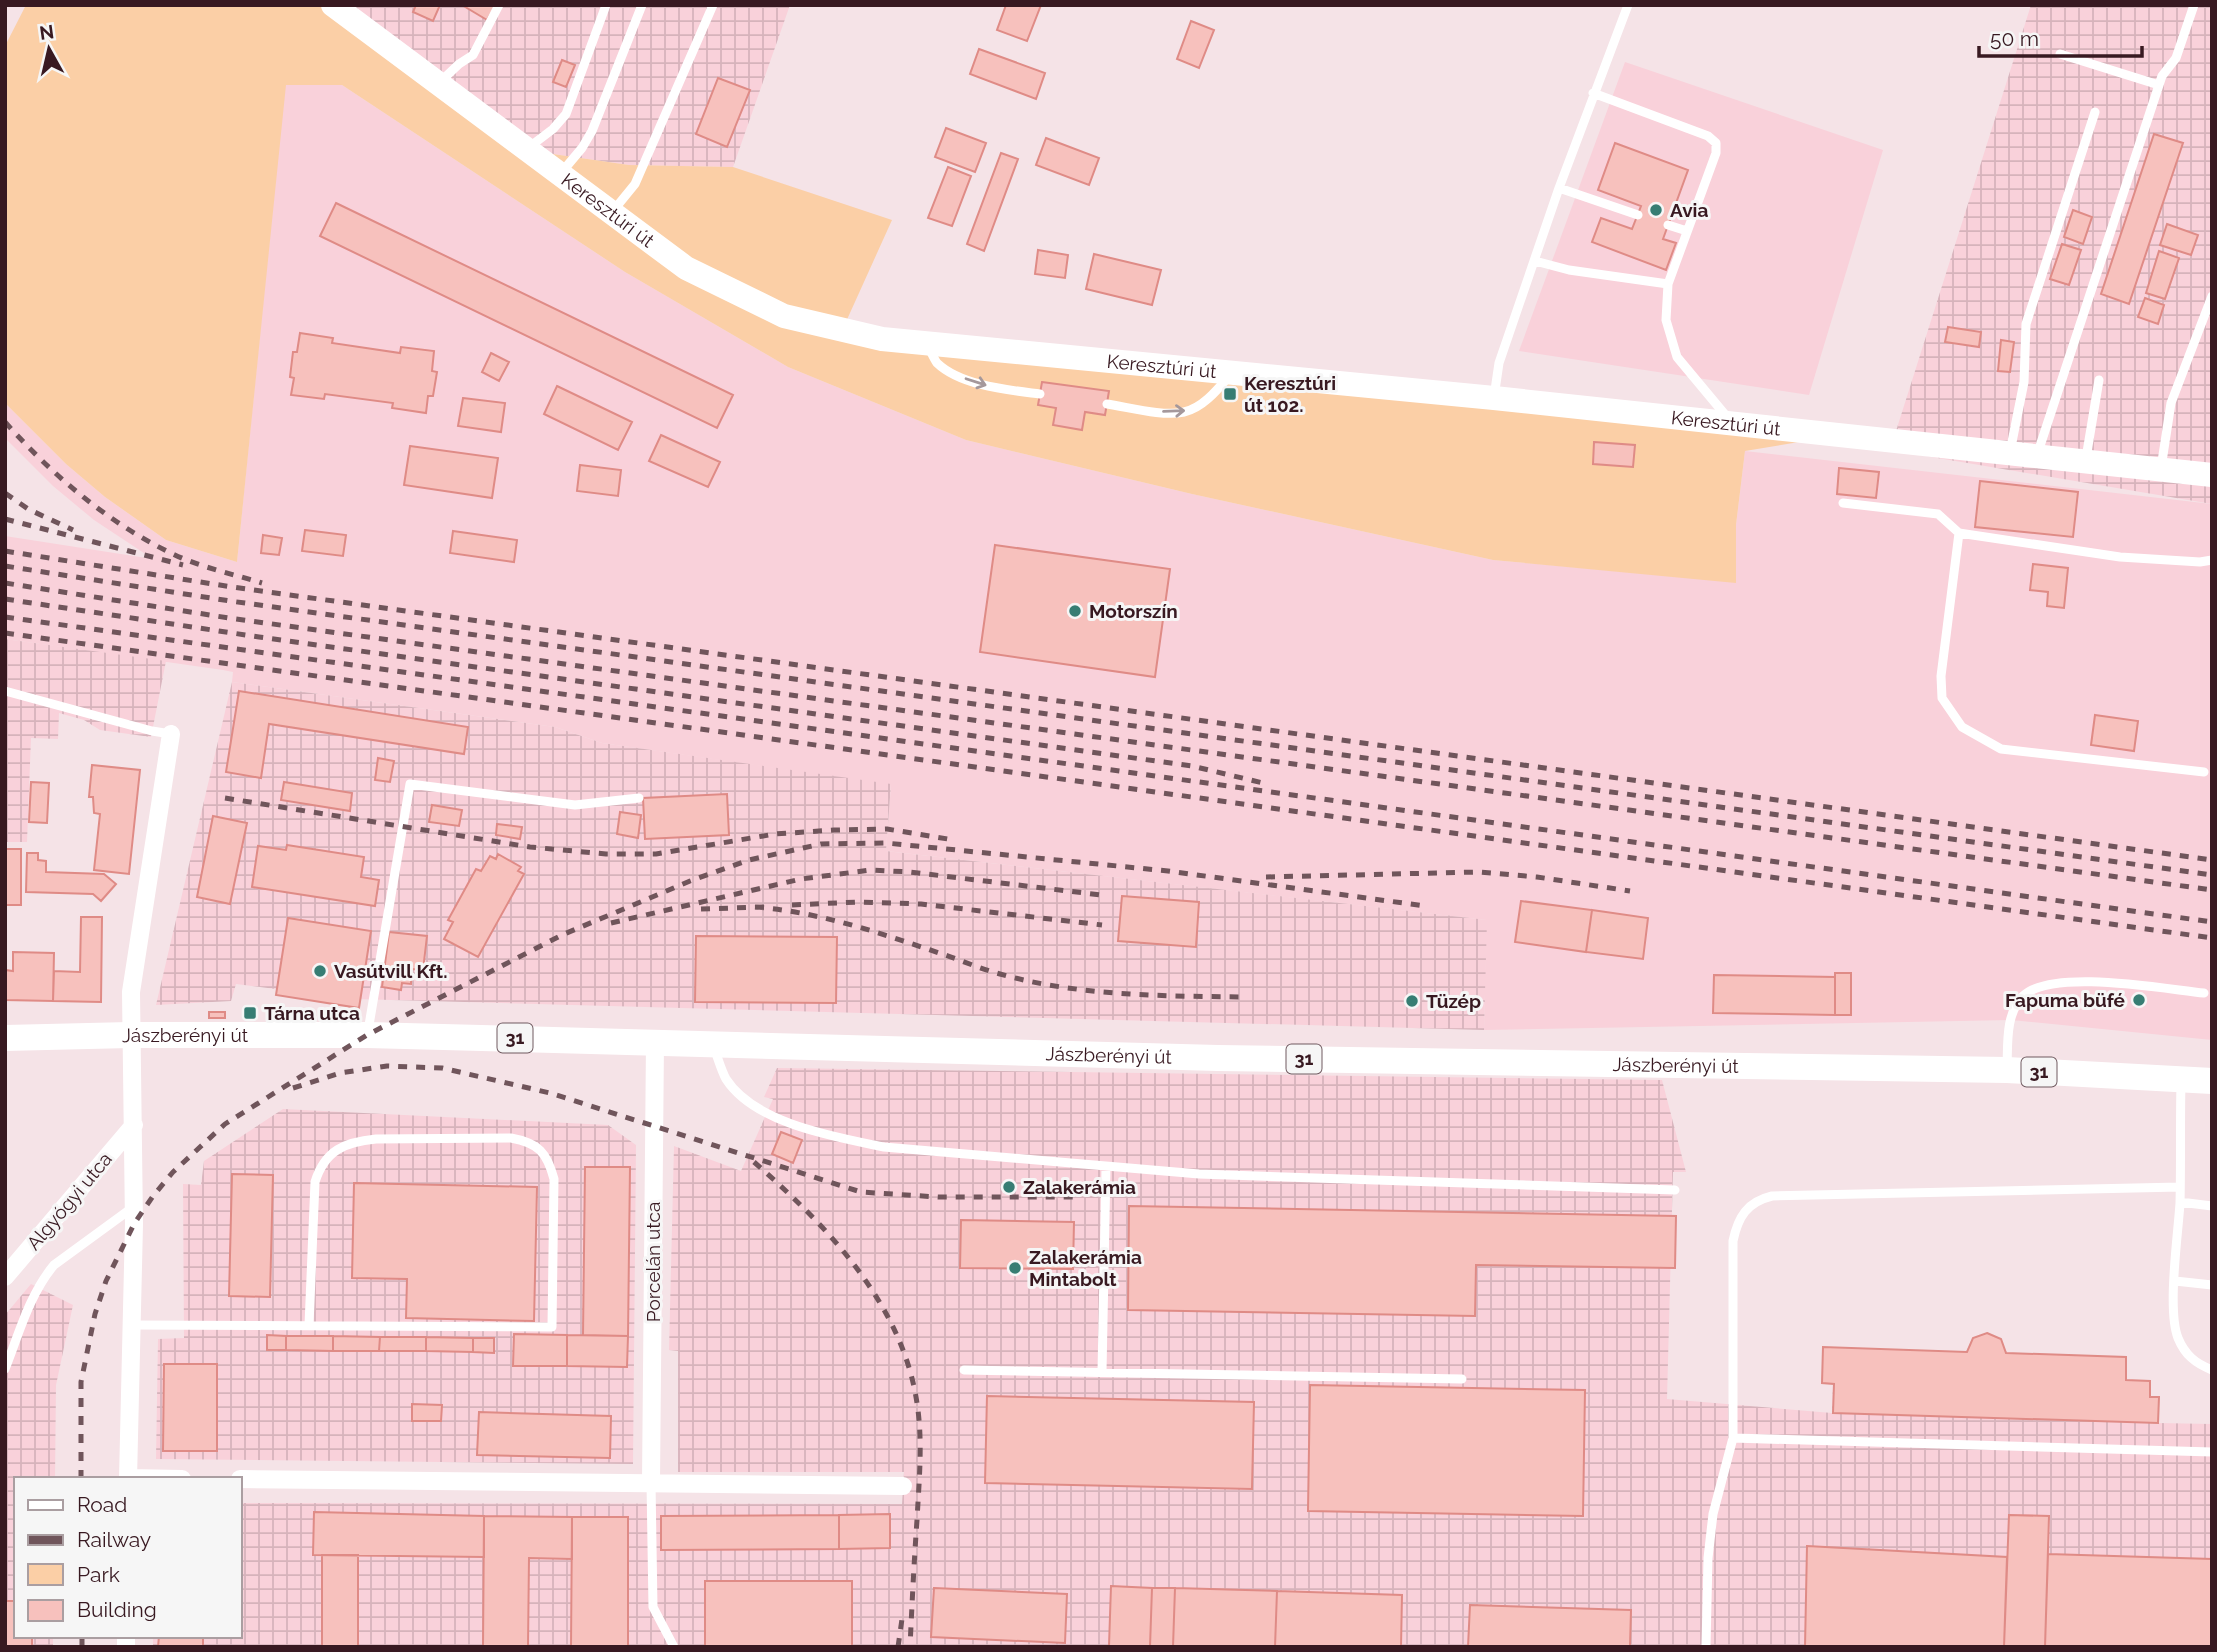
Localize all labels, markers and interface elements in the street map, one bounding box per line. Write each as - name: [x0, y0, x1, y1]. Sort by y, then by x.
- north arrow: [14, 14, 84, 84]
- scale bar: [1979, 14, 2142, 58]
- text: N: [38, 20, 55, 44]
- text: 50 m: [1990, 26, 2039, 51]
- street label: Keresztúri út: [557, 168, 659, 252]
- place label: Avia: [1670, 199, 1708, 221]
- marker: Avia: [1648, 202, 1664, 218]
- street label: Keresztúri út: [1106, 350, 1218, 382]
- place label: Keresztúri út 102.: [1244, 372, 1336, 416]
- one-way arrow: [964, 376, 986, 389]
- marker: Keresztúri út 102.: [1222, 386, 1238, 402]
- one-way arrow: [1162, 405, 1185, 418]
- street label: Keresztúri út: [1670, 406, 1782, 440]
- place label: Motorszín: [1089, 600, 1178, 622]
- marker: Motorszín: [1067, 603, 1083, 619]
- place label: Vasútvill Kft.: [334, 960, 447, 982]
- marker: Vasútvill Kft.: [312, 963, 328, 979]
- place label: Fapuma büfé: [2005, 989, 2125, 1011]
- place label: Tüzép: [1426, 990, 1481, 1012]
- marker: Fapuma büfé: [2131, 992, 2147, 1008]
- marker: Tüzép: [1404, 993, 1420, 1009]
- place label: Tárna utca: [264, 1002, 360, 1024]
- marker: Tárna utca: [242, 1005, 258, 1021]
- road number: 31: [498, 1023, 532, 1052]
- street label: Jászberényi út: [122, 1024, 249, 1046]
- street label: Jászberényi út: [1045, 1042, 1173, 1068]
- road number: 31: [1286, 1044, 1322, 1074]
- street label: Jászberényi út: [1612, 1053, 1739, 1077]
- road number: 31: [2022, 1058, 2056, 1086]
- street label: Algyógyi utca: [22, 1148, 116, 1254]
- place label: Zalakerámia: [1023, 1176, 1136, 1198]
- marker: Zalakerámia: [1001, 1179, 1017, 1195]
- street label: Porcelán utca: [642, 1202, 664, 1322]
- place label: Zalakerámia Mintabolt: [1029, 1246, 1142, 1290]
- marker: Zalakerámia Mintabolt: [1007, 1260, 1023, 1276]
- legend: [14, 1477, 242, 1638]
- text: Road: [77, 1492, 127, 1517]
- text: Railway: [77, 1527, 151, 1552]
- text: Park: [77, 1562, 120, 1587]
- text: Building: [77, 1597, 157, 1622]

